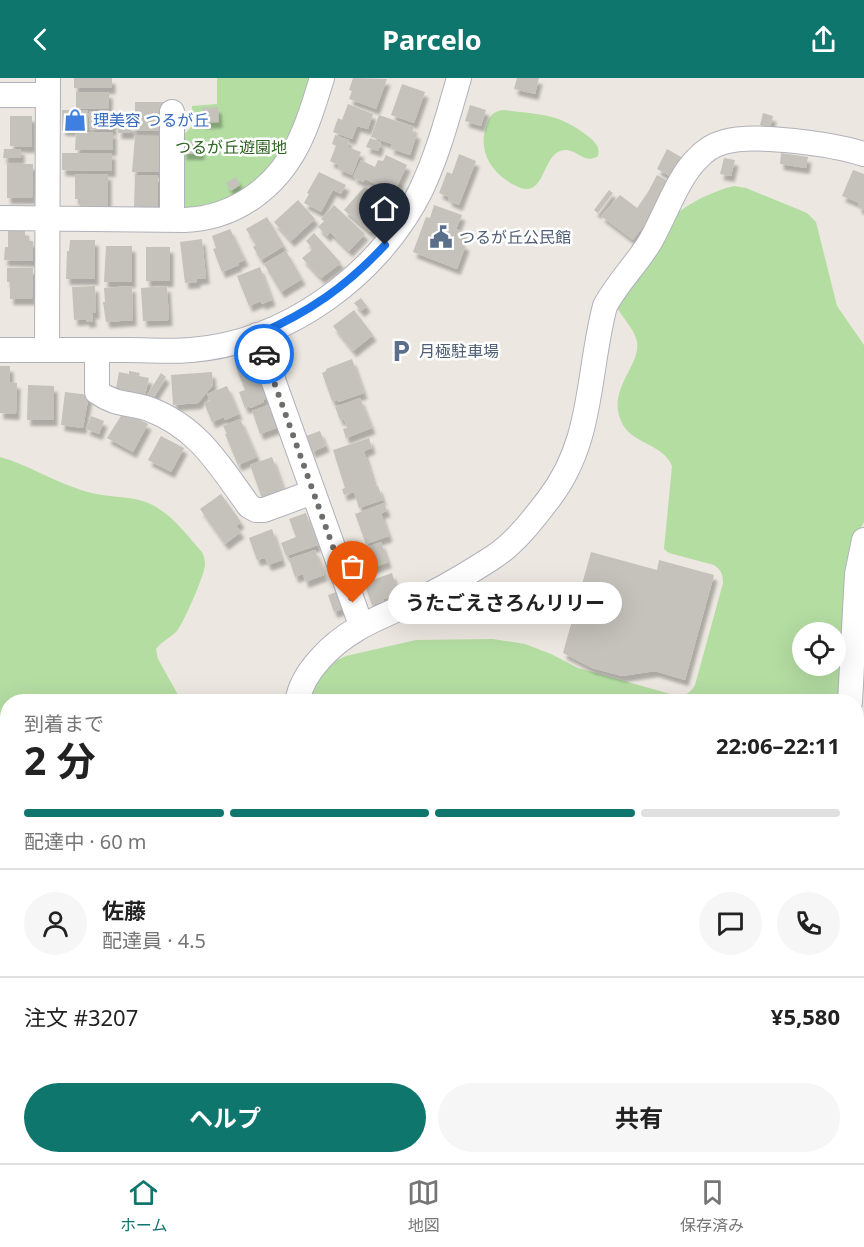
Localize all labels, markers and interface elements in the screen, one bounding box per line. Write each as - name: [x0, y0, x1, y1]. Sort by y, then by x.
- text: Parcelo: [382, 21, 482, 58]
- icon: back: [24, 23, 57, 56]
- icon: share: [807, 23, 840, 56]
- shop icon: 理美容 つるが丘: [62, 107, 88, 133]
- place label: 理美容 つるが丘: [93, 109, 209, 131]
- park label: つるが丘遊園地: [175, 136, 287, 158]
- pin: [359, 183, 410, 245]
- icon: home: [368, 192, 401, 225]
- public building icon: つるが丘公民館: [428, 224, 454, 250]
- place label: つるが丘公民館: [459, 226, 571, 248]
- courier: [234, 324, 294, 384]
- icon: car: [248, 338, 281, 371]
- parking icon: 月極駐車場: [388, 338, 414, 364]
- place label: 月極駐車場: [419, 340, 499, 362]
- pin: [327, 541, 378, 603]
- icon: bag: [336, 550, 369, 583]
- callout: うたごえさろんリリー: [389, 582, 623, 624]
- text: うたごえさろんリリー: [405, 589, 605, 616]
- map controls: [792, 622, 846, 676]
- button: locate: [792, 622, 846, 676]
- text: 到着まで: [24, 710, 104, 737]
- text: 22:06–22:11: [716, 730, 840, 760]
- text: 2 分: [24, 733, 95, 786]
- text: 配達中 · 60 m: [24, 828, 147, 855]
- button: person: [24, 892, 87, 955]
- button: chat: [699, 892, 762, 955]
- button: phone: [777, 892, 840, 955]
- text: 佐藤: [102, 895, 146, 925]
- text: 配達員 · 4.5: [102, 927, 206, 954]
- text: ¥5,580: [771, 1001, 840, 1031]
- text: 注文 #3207: [24, 1002, 138, 1032]
- button: ヘルプ: [24, 1083, 426, 1152]
- button: 共有: [438, 1083, 840, 1152]
- tab: ホーム: [120, 1176, 167, 1236]
- tab: 地図: [407, 1176, 440, 1236]
- tab: 保存済み: [680, 1176, 744, 1236]

